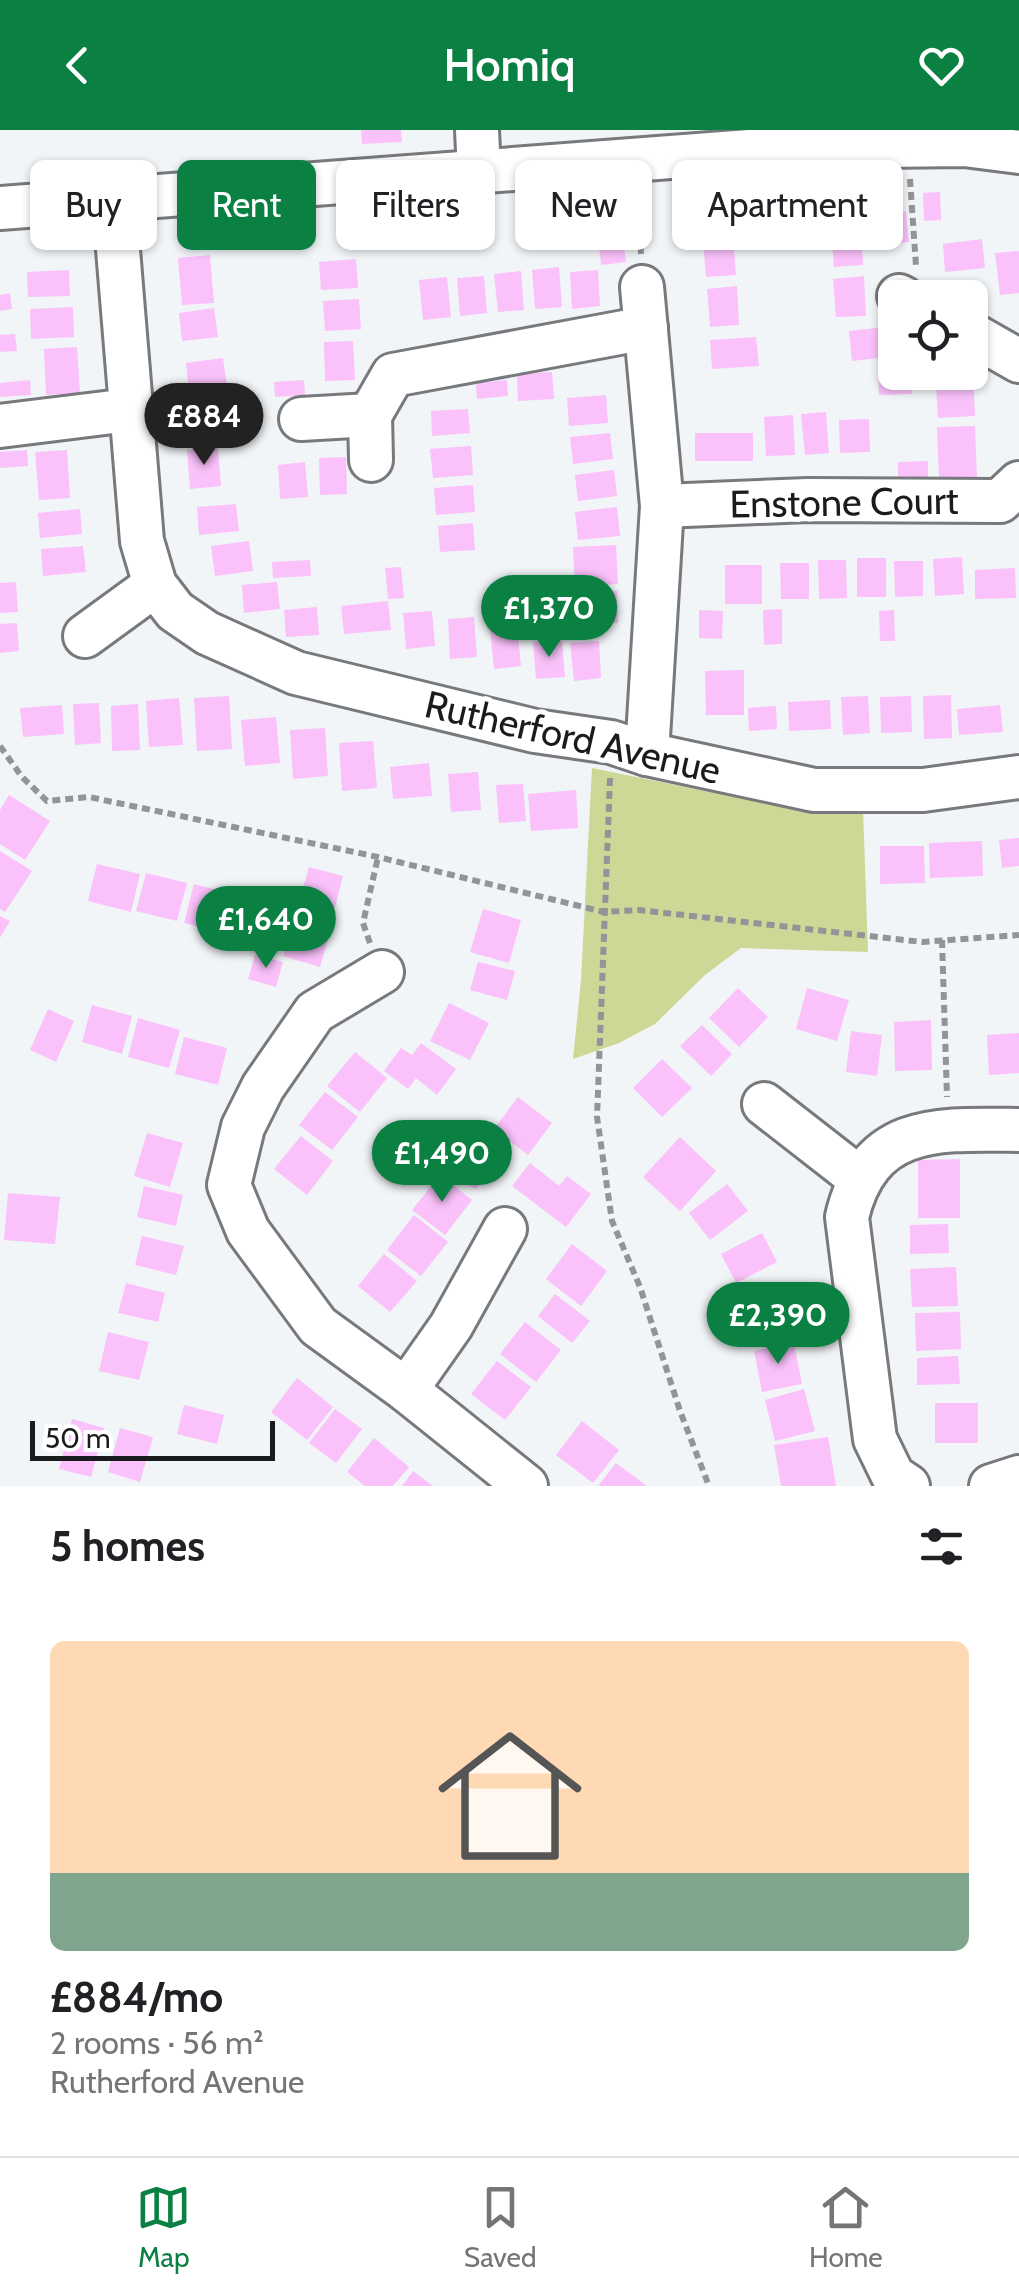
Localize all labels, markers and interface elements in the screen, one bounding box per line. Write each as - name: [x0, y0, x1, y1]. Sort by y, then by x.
- icon: back: [50, 38, 105, 93]
- text: Homiq: [443, 38, 576, 92]
- icon: heart: [914, 38, 969, 93]
- chip: Buy: [30, 160, 157, 250]
- chip: Rent: [177, 160, 316, 250]
- chip: Filters: [336, 160, 495, 250]
- chip: New: [515, 160, 652, 250]
- chip: Apartment: [672, 160, 903, 250]
- map controls: [878, 280, 988, 390]
- button: locate: [878, 280, 988, 390]
- pin: £884: [145, 383, 263, 468]
- text: £884: [166, 396, 242, 435]
- street label: Enstone Court: [729, 477, 959, 527]
- pin: £1,370: [468, 575, 630, 660]
- text: £1,370: [503, 588, 595, 627]
- street label: Rutherford Avenue: [421, 680, 725, 794]
- pin: £1,640: [185, 886, 347, 971]
- text: £1,640: [218, 899, 314, 938]
- pin: £1,490: [361, 1120, 523, 1205]
- text: £1,490: [394, 1133, 490, 1172]
- pin: £2,390: [697, 1282, 859, 1367]
- text: £2,390: [729, 1295, 827, 1334]
- scale bar: [30, 1416, 275, 1460]
- text: 50 m: [45, 1421, 111, 1455]
- icon: filters: [914, 1519, 969, 1574]
- text: 5 homes: [50, 1520, 205, 1572]
- icon: home: [420, 1706, 600, 1886]
- text: £884/mo: [50, 1971, 223, 2023]
- text: 2 rooms · 56 m²: [50, 2023, 264, 2062]
- text: Rutherford Avenue: [50, 2062, 304, 2101]
- tab: Map: [136, 2180, 191, 2274]
- tab: Saved: [464, 2180, 537, 2274]
- tab: Home: [809, 2180, 883, 2274]

